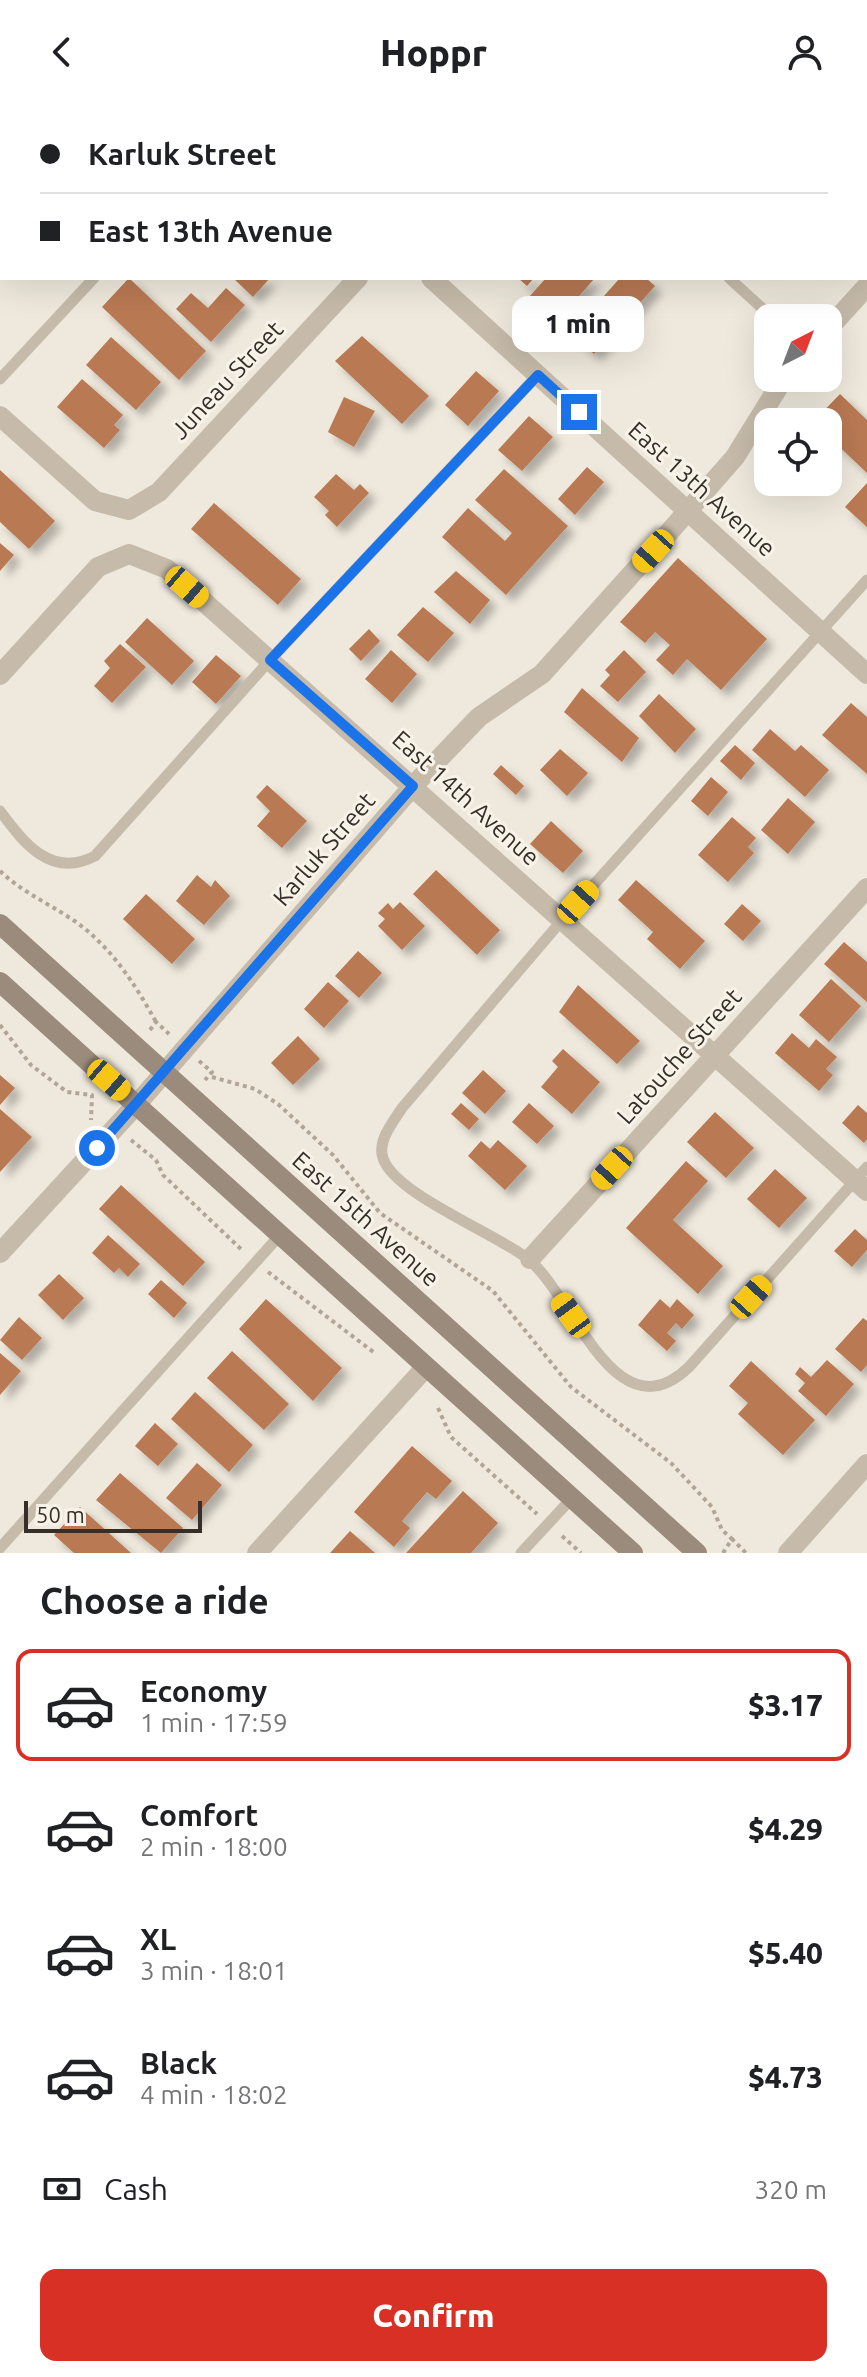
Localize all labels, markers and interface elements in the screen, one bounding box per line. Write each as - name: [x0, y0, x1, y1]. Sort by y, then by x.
- icon: back: [40, 30, 84, 74]
- icon: person: [783, 30, 827, 74]
- text: Hoppr: [380, 32, 487, 73]
- text: Karluk Street: [88, 137, 276, 171]
- text: East 13th Avenue: [88, 214, 333, 248]
- callout: 1 min: [513, 296, 645, 352]
- north arrow: [754, 304, 842, 392]
- map controls: [754, 304, 842, 496]
- text: 1 min: [545, 309, 611, 338]
- street label: Juneau Street: [166, 315, 289, 444]
- route end: [561, 394, 597, 430]
- button: locate: [754, 408, 842, 496]
- street label: East 13th Avenue: [623, 416, 781, 562]
- car: [628, 525, 678, 577]
- car: [161, 562, 213, 612]
- street label: East 14th Avenue: [387, 725, 545, 871]
- street label: Karluk Street: [268, 787, 381, 911]
- car: [553, 876, 603, 928]
- street label: Latouche Street: [611, 983, 747, 1129]
- car: [83, 1055, 135, 1105]
- route start: [79, 1130, 115, 1166]
- car: [587, 1142, 637, 1194]
- street label: East 15th Avenue: [287, 1146, 445, 1292]
- car: [726, 1271, 776, 1323]
- car: [547, 1289, 595, 1341]
- scale bar: [24, 1497, 202, 1533]
- text: 50 m: [36, 1502, 85, 1527]
- text: Choose a ride: [40, 1580, 269, 1621]
- icon: car: [44, 1669, 116, 1741]
- text: Economy: [140, 1674, 267, 1708]
- text: $3.17: [748, 1688, 823, 1722]
- text: 1 min · 17:59: [140, 1708, 288, 1737]
- icon: car: [44, 1793, 116, 1865]
- text: Comfort: [140, 1798, 258, 1832]
- text: $4.29: [748, 1812, 823, 1846]
- text: 2 min · 18:00: [140, 1832, 288, 1861]
- icon: car: [44, 1917, 116, 1989]
- text: XL: [140, 1922, 176, 1956]
- text: $5.40: [748, 1936, 823, 1970]
- text: 3 min · 18:01: [140, 1956, 288, 1985]
- icon: car: [44, 2041, 116, 2113]
- text: Black: [140, 2046, 217, 2080]
- text: $4.73: [748, 2060, 823, 2094]
- text: 4 min · 18:02: [140, 2080, 288, 2109]
- icon: cash: [40, 2167, 84, 2211]
- text: Cash: [104, 2172, 168, 2206]
- text: 320 m: [755, 2175, 827, 2204]
- button: Confirm: [40, 2269, 827, 2361]

